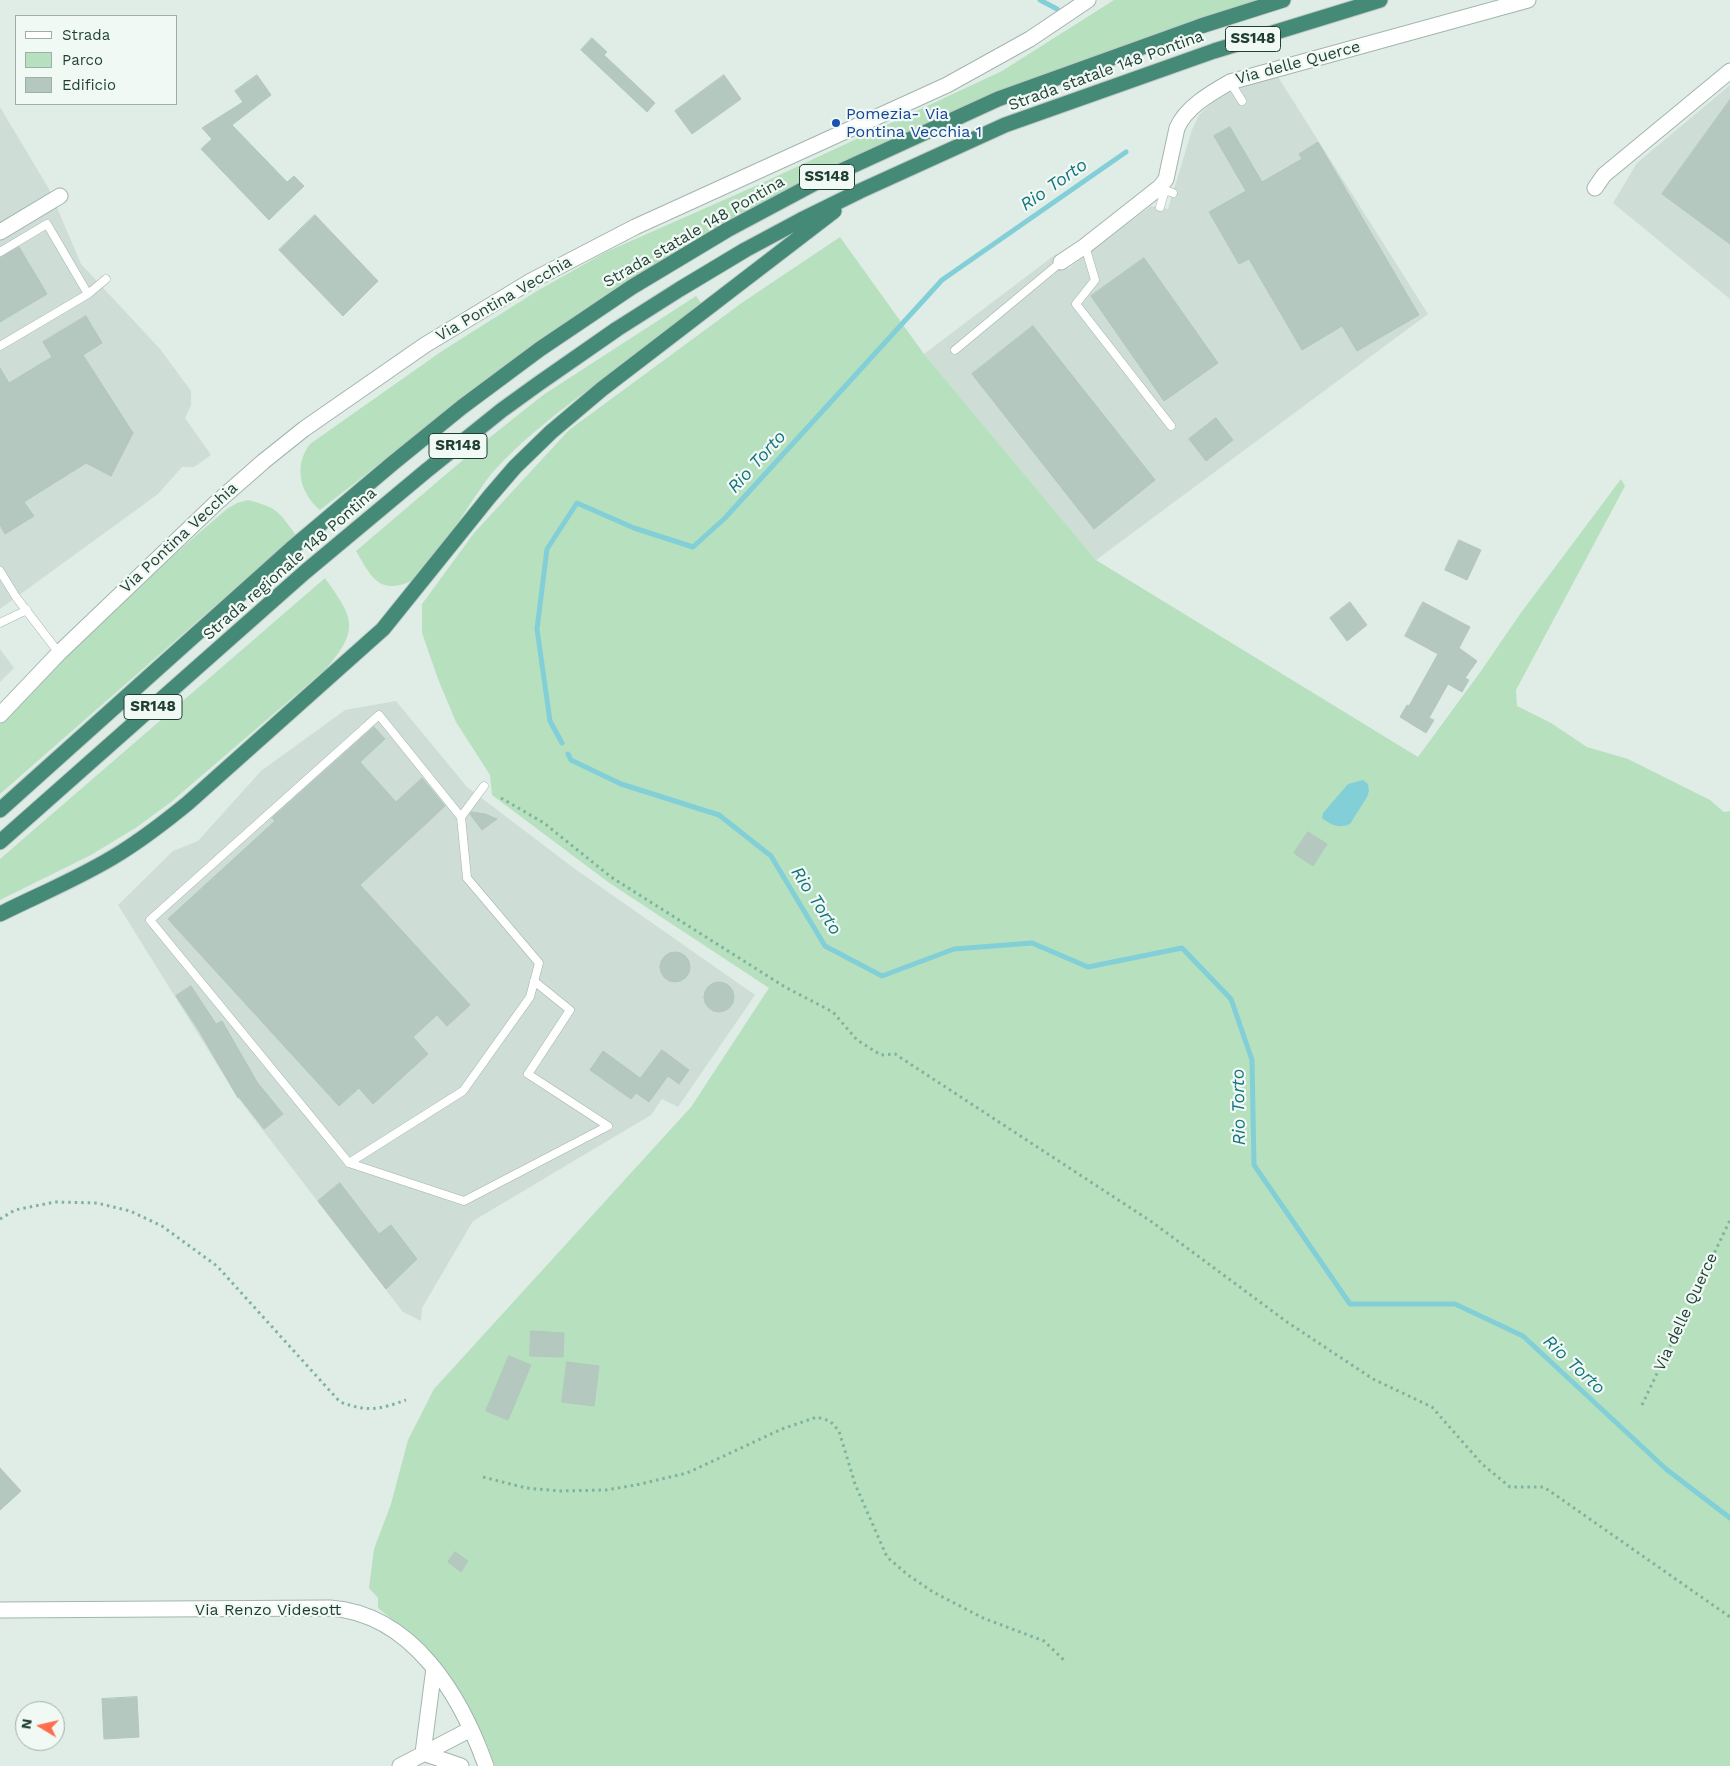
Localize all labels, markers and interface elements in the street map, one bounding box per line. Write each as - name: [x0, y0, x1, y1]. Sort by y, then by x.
- legend: [15, 15, 178, 105]
- text: Strada: [62, 26, 110, 44]
- road number: SS148: [1226, 26, 1280, 52]
- street label: Strada statale 148 Pontina: [1006, 27, 1206, 115]
- street label: Via delle Querce: [1233, 37, 1363, 89]
- text: Parco: [62, 51, 103, 69]
- text: Edificio: [62, 76, 116, 94]
- place label: Pomezia- Via Pontina Vecchia 1: [846, 104, 982, 142]
- marker: Pomezia- Via Pontina Vecchia 1: [830, 117, 842, 129]
- water label: Rio Torto: [1016, 154, 1092, 216]
- road number: SS148: [800, 164, 854, 190]
- street label: Strada statale 148 Pontina: [600, 172, 788, 292]
- street label: Via Pontina Vecchia: [433, 252, 575, 346]
- water label: Rio Torto: [723, 426, 791, 498]
- road number: SR148: [429, 434, 487, 458]
- street label: Via Pontina Vecchia: [116, 479, 242, 597]
- street label: Strada regionale 148 Pontina: [199, 483, 381, 645]
- road number: SR148: [124, 694, 182, 720]
- water label: Rio Torto: [786, 863, 846, 939]
- water label: Rio Torto: [1228, 1068, 1250, 1146]
- street label: Via delle Querce: [1650, 1250, 1722, 1374]
- water label: Rio Torto: [1539, 1331, 1609, 1399]
- street label: Via Renzo Videsott: [195, 1600, 341, 1620]
- north arrow: [15, 1701, 65, 1751]
- text: N: [17, 1717, 35, 1730]

